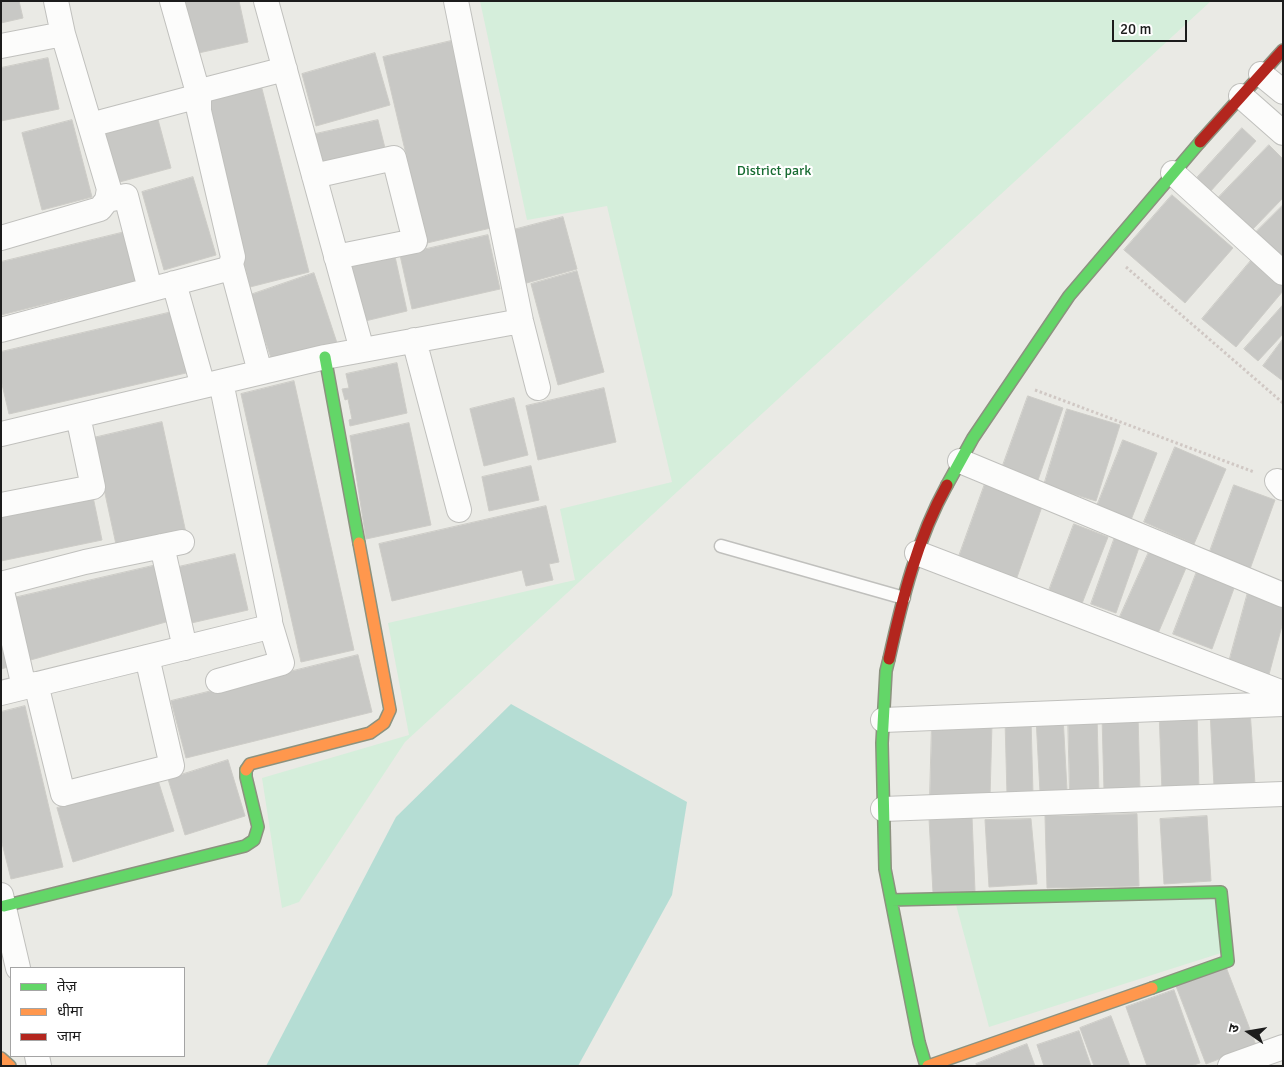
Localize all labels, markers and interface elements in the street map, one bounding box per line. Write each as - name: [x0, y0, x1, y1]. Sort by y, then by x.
- scale bar: [1114, 10, 1189, 42]
- text: 20 m: [1120, 20, 1151, 38]
- park label: District park: [737, 163, 811, 179]
- legend: [10, 967, 185, 1057]
- text: तेज़: [57, 977, 77, 995]
- text: धीमा: [57, 1002, 83, 1020]
- north arrow: [1224, 1007, 1274, 1057]
- text: उ: [1225, 1023, 1243, 1034]
- text: जाम: [57, 1027, 81, 1045]

